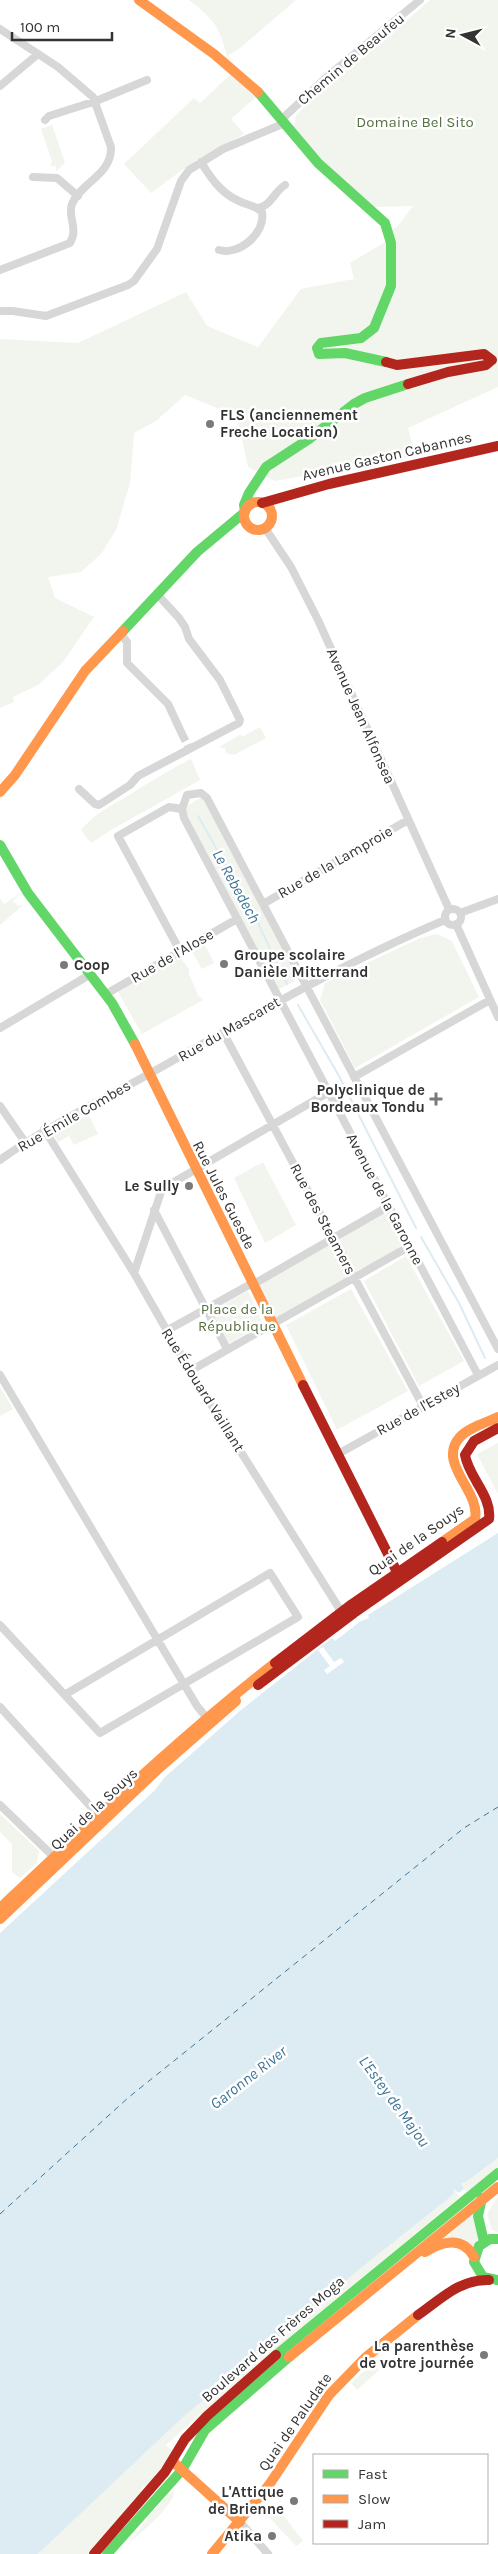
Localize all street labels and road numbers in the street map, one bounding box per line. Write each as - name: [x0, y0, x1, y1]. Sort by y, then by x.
- street label: Chemin de Beaufeu: [294, 9, 408, 109]
- street label: Avenue Gaston Cabannes: [300, 428, 474, 484]
- street label: Avenue Jean Alfonsea: [323, 645, 399, 787]
- street label: Rue de la Lamproie: [274, 822, 396, 902]
- street label: Rue de l'Alose: [127, 925, 217, 987]
- street label: Rue du Mascaret: [175, 992, 283, 1065]
- street label: Rue Émile Combes: [14, 1076, 134, 1156]
- street label: Avenue de la Garonne: [343, 1130, 427, 1268]
- street label: Rue Jules Guesde: [189, 1138, 259, 1252]
- street label: Rue des Steamers: [286, 1160, 360, 1278]
- street label: Rue Édouard Vaillant: [158, 1325, 249, 1455]
- street label: Rue de l'Estey: [373, 1379, 463, 1439]
- street label: Quai de la Souys: [365, 1500, 467, 1580]
- street label: Quai de la Souys: [47, 1764, 141, 1854]
- street label: Boulevard des Frères Moga: [198, 2272, 348, 2406]
- street label: Quai de Paludate: [254, 2369, 336, 2475]

